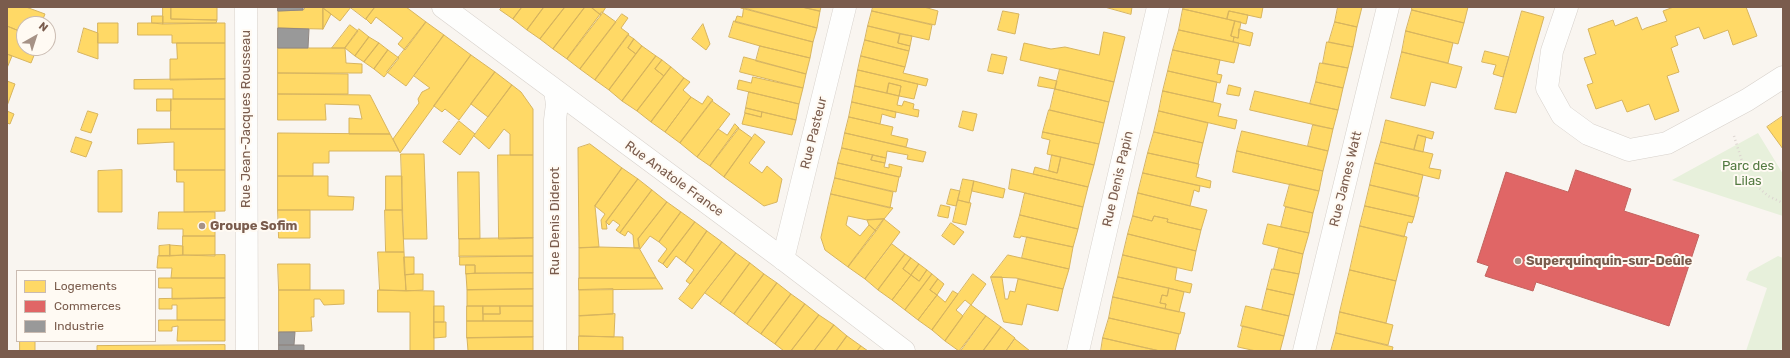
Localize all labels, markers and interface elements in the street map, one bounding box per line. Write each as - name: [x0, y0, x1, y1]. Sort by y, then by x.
- north arrow: [16, 16, 56, 56]
- text: N: [36, 20, 50, 35]
- street label: Rue Jean-Jacques Rousseau: [238, 30, 254, 208]
- street label: Rue Pasteur: [797, 95, 831, 171]
- street label: Rue Denis Papin: [1099, 129, 1137, 229]
- street label: Rue James Watt: [1327, 129, 1365, 229]
- street label: Rue Anatole France: [622, 138, 726, 220]
- park label: Parc des Lilas: [1722, 158, 1774, 189]
- street label: Rue Denis Diderot: [547, 167, 563, 275]
- place label: Groupe Sofim: [210, 218, 297, 234]
- marker: Groupe Sofim: [197, 221, 207, 231]
- place label: Superquinquin-sur-Deûle: [1526, 253, 1692, 269]
- marker: Superquinquin-sur-Deûle: [1513, 256, 1523, 266]
- legend: [16, 270, 156, 342]
- text: Logements: [54, 279, 117, 293]
- text: Commerces: [54, 299, 121, 313]
- text: Industrie: [54, 319, 104, 333]

